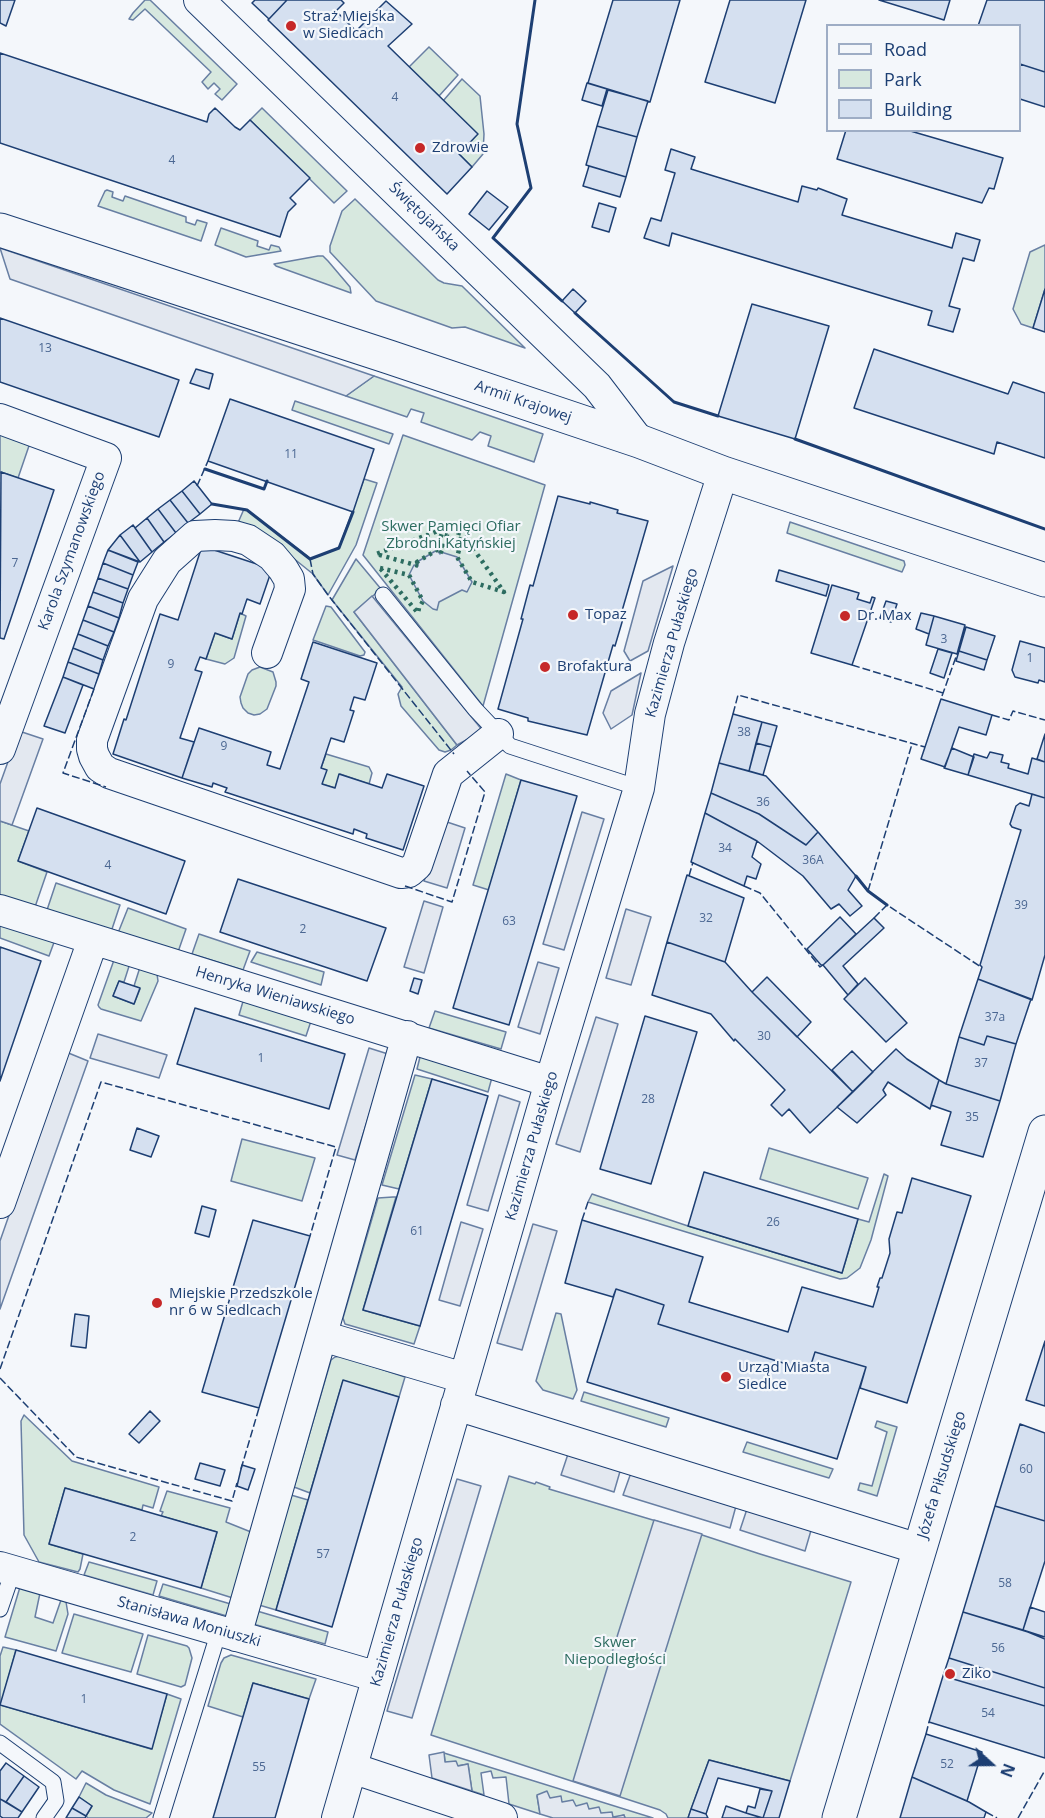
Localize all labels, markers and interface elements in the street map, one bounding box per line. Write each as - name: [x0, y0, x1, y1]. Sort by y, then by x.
- place label: Straż Miejska w Siedlcach: [303, 8, 395, 43]
- marker: Straż Miejska w Siedlcach: [284, 19, 298, 33]
- legend: [826, 24, 1021, 132]
- text: Road: [884, 37, 927, 61]
- text: Park: [884, 67, 922, 91]
- house number: 4: [392, 91, 398, 105]
- text: Building: [884, 97, 952, 121]
- place label: Zdrowie: [432, 139, 489, 157]
- marker: Zdrowie: [413, 141, 427, 155]
- house number: 4: [169, 154, 175, 168]
- street label: Świętojańska: [385, 179, 463, 255]
- house number: 13: [38, 342, 52, 356]
- street label: Armii Krajowej: [472, 377, 574, 427]
- house number: 11: [284, 448, 298, 462]
- street label: Karola Szymanowskiego: [35, 469, 109, 633]
- park label: Skwer Pamięci Ofiar Zbrodni Katyńskiej: [381, 518, 521, 553]
- house number: 7: [12, 557, 18, 571]
- street label: Kazimierza Pułaskiego: [642, 566, 702, 720]
- place label: Topaz: [585, 606, 627, 624]
- place label: Dr. Max: [857, 607, 912, 625]
- marker: Topaz: [566, 608, 580, 622]
- marker: Dr. Max: [838, 609, 852, 623]
- house number: 3: [941, 633, 947, 647]
- house number: 1: [1027, 652, 1033, 666]
- house number: 9: [168, 658, 174, 672]
- place label: Brofaktura: [557, 658, 632, 676]
- marker: Brofaktura: [538, 660, 552, 674]
- house number: 38: [737, 726, 751, 740]
- house number: 9: [221, 740, 227, 754]
- house number: 36: [756, 796, 770, 810]
- house number: 34: [718, 842, 732, 856]
- house number: 36A: [802, 854, 824, 868]
- house number: 4: [105, 859, 111, 873]
- house number: 39: [1014, 899, 1028, 913]
- house number: 32: [699, 912, 713, 926]
- house number: 63: [502, 915, 516, 929]
- house number: 2: [300, 923, 306, 937]
- street label: Henryka Wieniawskiego: [193, 963, 357, 1029]
- house number: 37a: [985, 1011, 1005, 1025]
- house number: 30: [757, 1030, 771, 1044]
- house number: 1: [258, 1052, 264, 1066]
- house number: 37: [974, 1057, 988, 1071]
- street label: Kazimierza Pułaskiego: [502, 1069, 562, 1223]
- house number: 28: [641, 1093, 655, 1107]
- house number: 35: [965, 1111, 979, 1125]
- house number: 26: [766, 1216, 780, 1230]
- house number: 61: [410, 1225, 424, 1239]
- place label: Miejskie Przedszkole nr 6 w Siedlcach: [169, 1285, 313, 1320]
- marker: Miejskie Przedszkole nr 6 w Siedlcach: [150, 1296, 164, 1310]
- place label: Urząd Miasta Siedlce: [738, 1359, 830, 1394]
- marker: Urząd Miasta Siedlce: [719, 1370, 733, 1384]
- street label: Józefa Piłsudskiego: [914, 1409, 970, 1541]
- house number: 60: [1019, 1463, 1033, 1477]
- house number: 2: [130, 1531, 136, 1545]
- street label: Kazimierza Pułaskiego: [367, 1535, 427, 1689]
- house number: 57: [316, 1548, 330, 1562]
- house number: 58: [998, 1577, 1012, 1591]
- street label: Stanisława Moniuszki: [115, 1593, 263, 1651]
- park label: Skwer Niepodległości: [564, 1634, 666, 1669]
- house number: 56: [991, 1642, 1005, 1656]
- place label: Ziko: [962, 1665, 991, 1683]
- marker: Ziko: [943, 1667, 957, 1681]
- house number: 1: [81, 1693, 87, 1707]
- house number: 54: [981, 1707, 995, 1721]
- north arrow: [961, 1734, 1021, 1794]
- house number: 52: [940, 1758, 954, 1772]
- text: N: [995, 1760, 1020, 1780]
- house number: 55: [252, 1761, 266, 1775]

